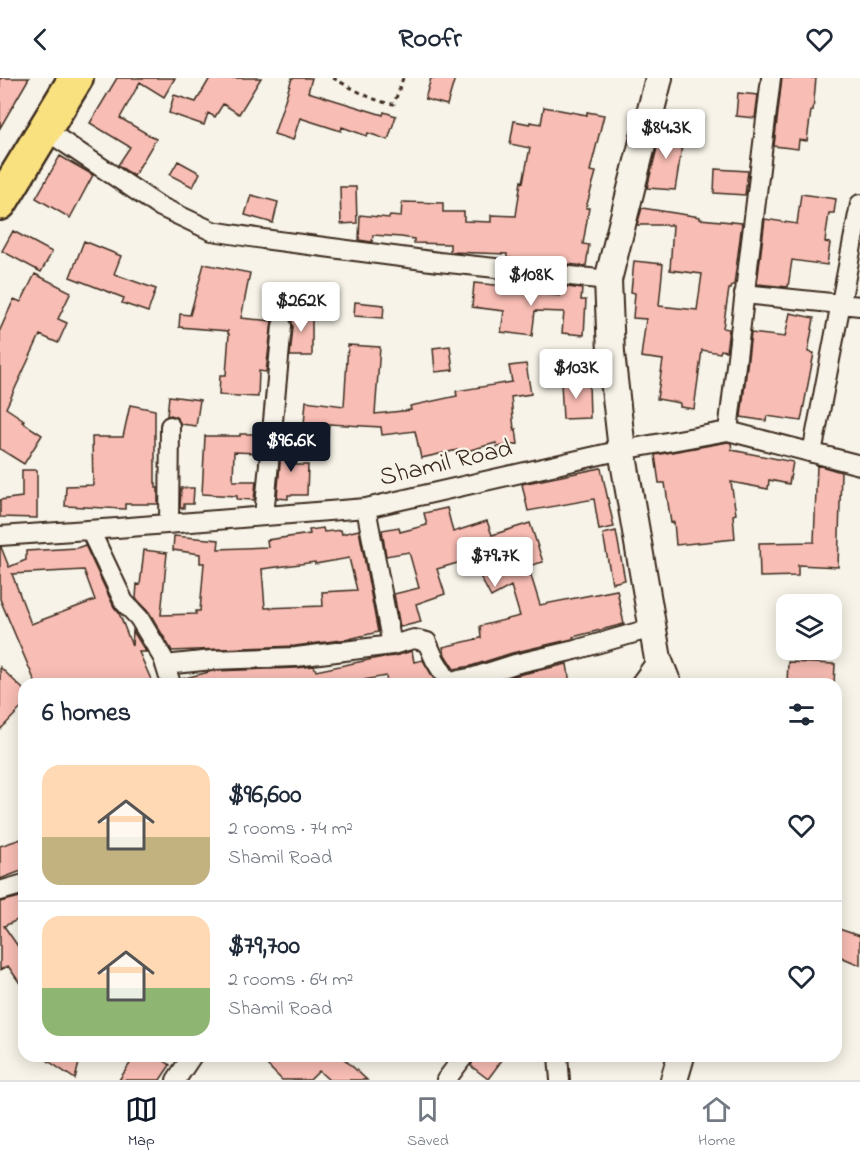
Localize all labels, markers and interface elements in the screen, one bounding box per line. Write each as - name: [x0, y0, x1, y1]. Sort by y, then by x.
- text: Roofr: [398, 20, 462, 59]
- icon: back: [24, 23, 57, 56]
- icon: heart: [803, 23, 836, 56]
- pin: $84.3K: [617, 109, 715, 160]
- text: $84.3K: [641, 114, 691, 143]
- pin: $108K: [489, 256, 573, 307]
- text: $108K: [509, 261, 553, 290]
- pin: $262K: [259, 282, 343, 333]
- text: $262K: [276, 287, 326, 316]
- pin: $103K: [534, 349, 618, 400]
- text: $103K: [553, 354, 599, 383]
- pin: $96.6K: [242, 422, 340, 473]
- text: $96.6K: [266, 427, 316, 456]
- street label: Shamil Road: [376, 430, 517, 498]
- pin: $79.7K: [446, 537, 544, 588]
- text: $79.7K: [471, 542, 519, 571]
- map controls: [776, 594, 842, 660]
- button: layers: [776, 594, 842, 660]
- text: 6 homes: [42, 695, 131, 733]
- icon: filters: [785, 698, 818, 731]
- text: $96,600: [228, 777, 301, 815]
- icon: home: [90, 789, 162, 861]
- icon: heart: [785, 809, 818, 842]
- text: 2 rooms · 74 m²: [228, 815, 353, 844]
- text: Shamil Road: [228, 844, 332, 873]
- text: $79,700: [228, 928, 300, 966]
- icon: home: [90, 940, 162, 1012]
- icon: heart: [785, 960, 818, 993]
- text: 2 rooms · 64 m²: [228, 966, 353, 995]
- text: Shamil Road: [228, 995, 332, 1024]
- tab: Map: [125, 1093, 158, 1153]
- tab: Saved: [407, 1093, 449, 1153]
- tab: Home: [698, 1093, 735, 1153]

